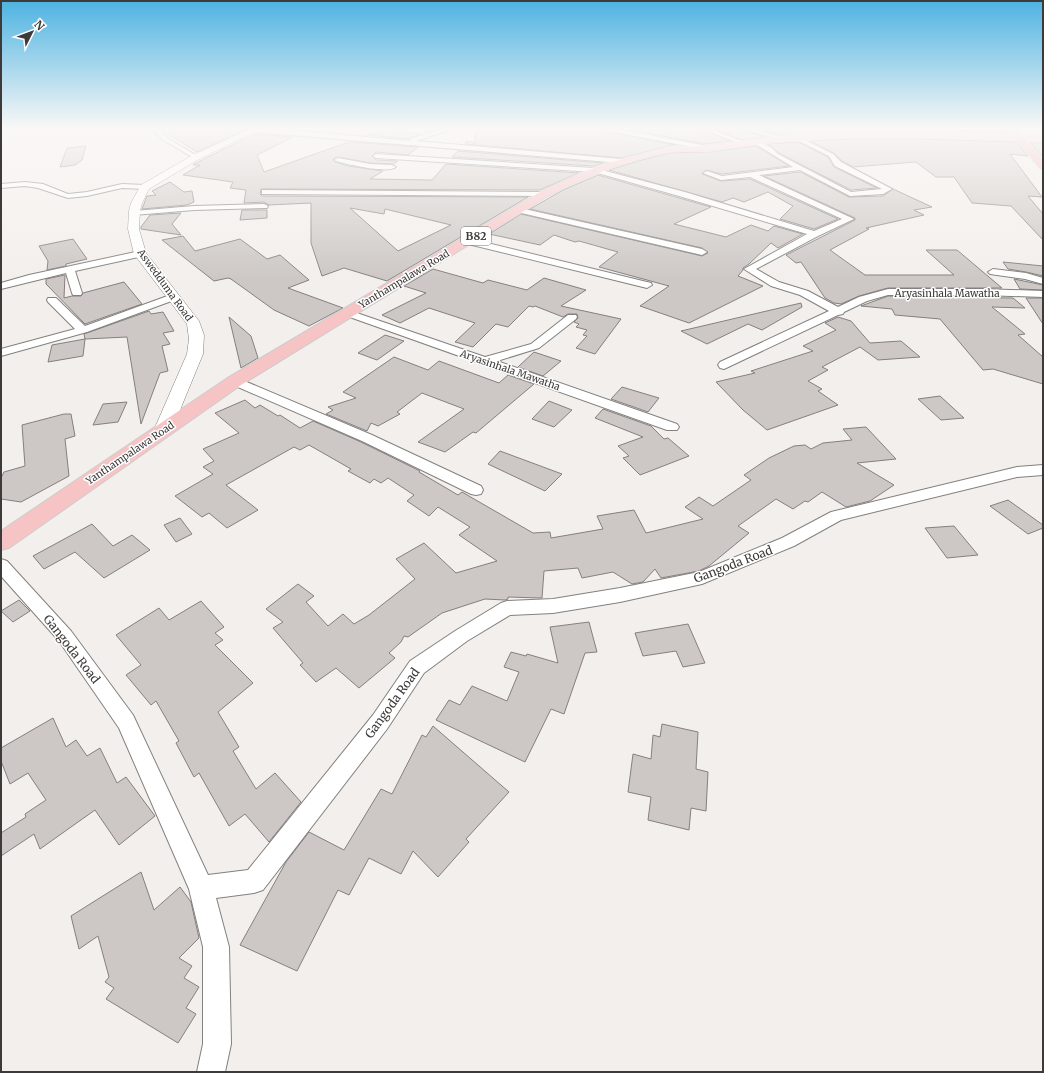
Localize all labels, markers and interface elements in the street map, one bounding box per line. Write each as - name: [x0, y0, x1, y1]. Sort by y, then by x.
- north arrow: [12, 12, 52, 52]
- text: N: [31, 17, 48, 33]
- road number: B82: [461, 227, 491, 245]
- street label: Aswedduma Road: [134, 246, 196, 324]
- street label: Yanthampalawa Road: [355, 247, 452, 312]
- street label: Aryasinhala Mawatha: [893, 287, 1000, 300]
- street label: Aryasinhala Mawatha: [457, 346, 562, 393]
- street label: Yanthampalawa Road: [83, 419, 177, 488]
- street label: Gangoda Road: [692, 542, 774, 586]
- street label: Gangoda Road: [41, 612, 103, 686]
- street label: Gangoda Road: [362, 665, 422, 741]

